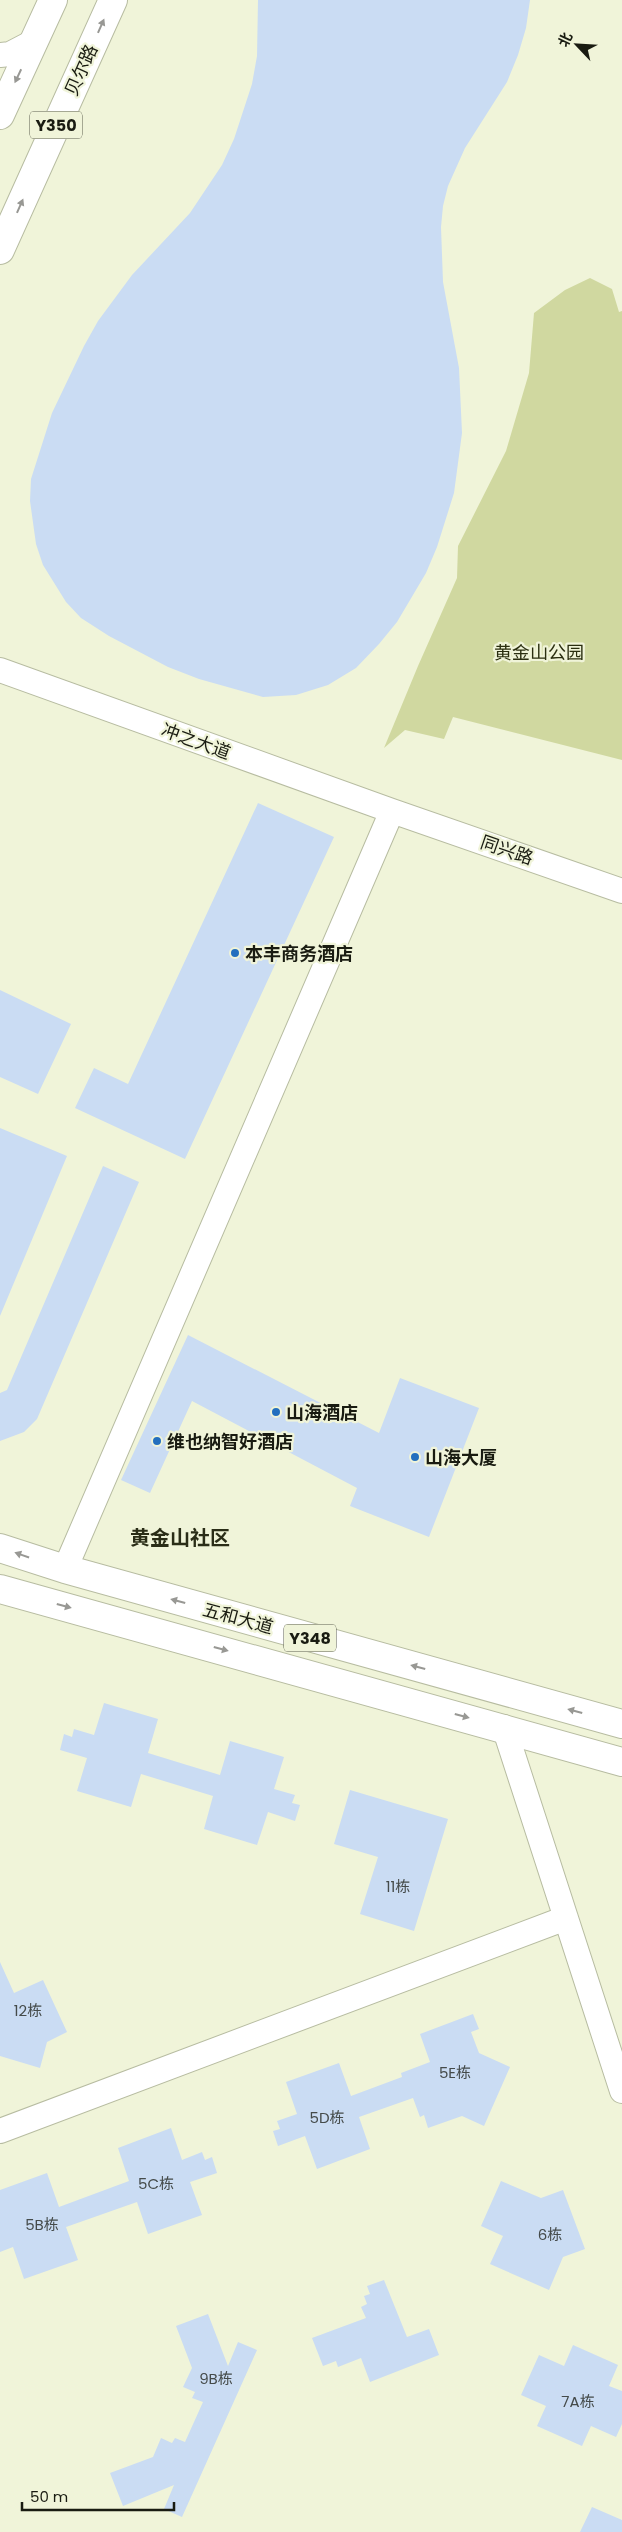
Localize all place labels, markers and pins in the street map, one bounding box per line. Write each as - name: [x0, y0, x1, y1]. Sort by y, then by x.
- place label: 本丰商务酒店: [245, 941, 353, 966]
- marker: 本丰商务酒店: [229, 947, 241, 959]
- place label: 山海酒店: [286, 1400, 358, 1425]
- marker: 山海酒店: [270, 1406, 282, 1418]
- place label: 维也纳智好酒店: [167, 1429, 293, 1454]
- marker: 维也纳智好酒店: [151, 1435, 163, 1447]
- place label: 山海大厦: [425, 1445, 497, 1470]
- marker: 山海大厦: [409, 1451, 421, 1463]

